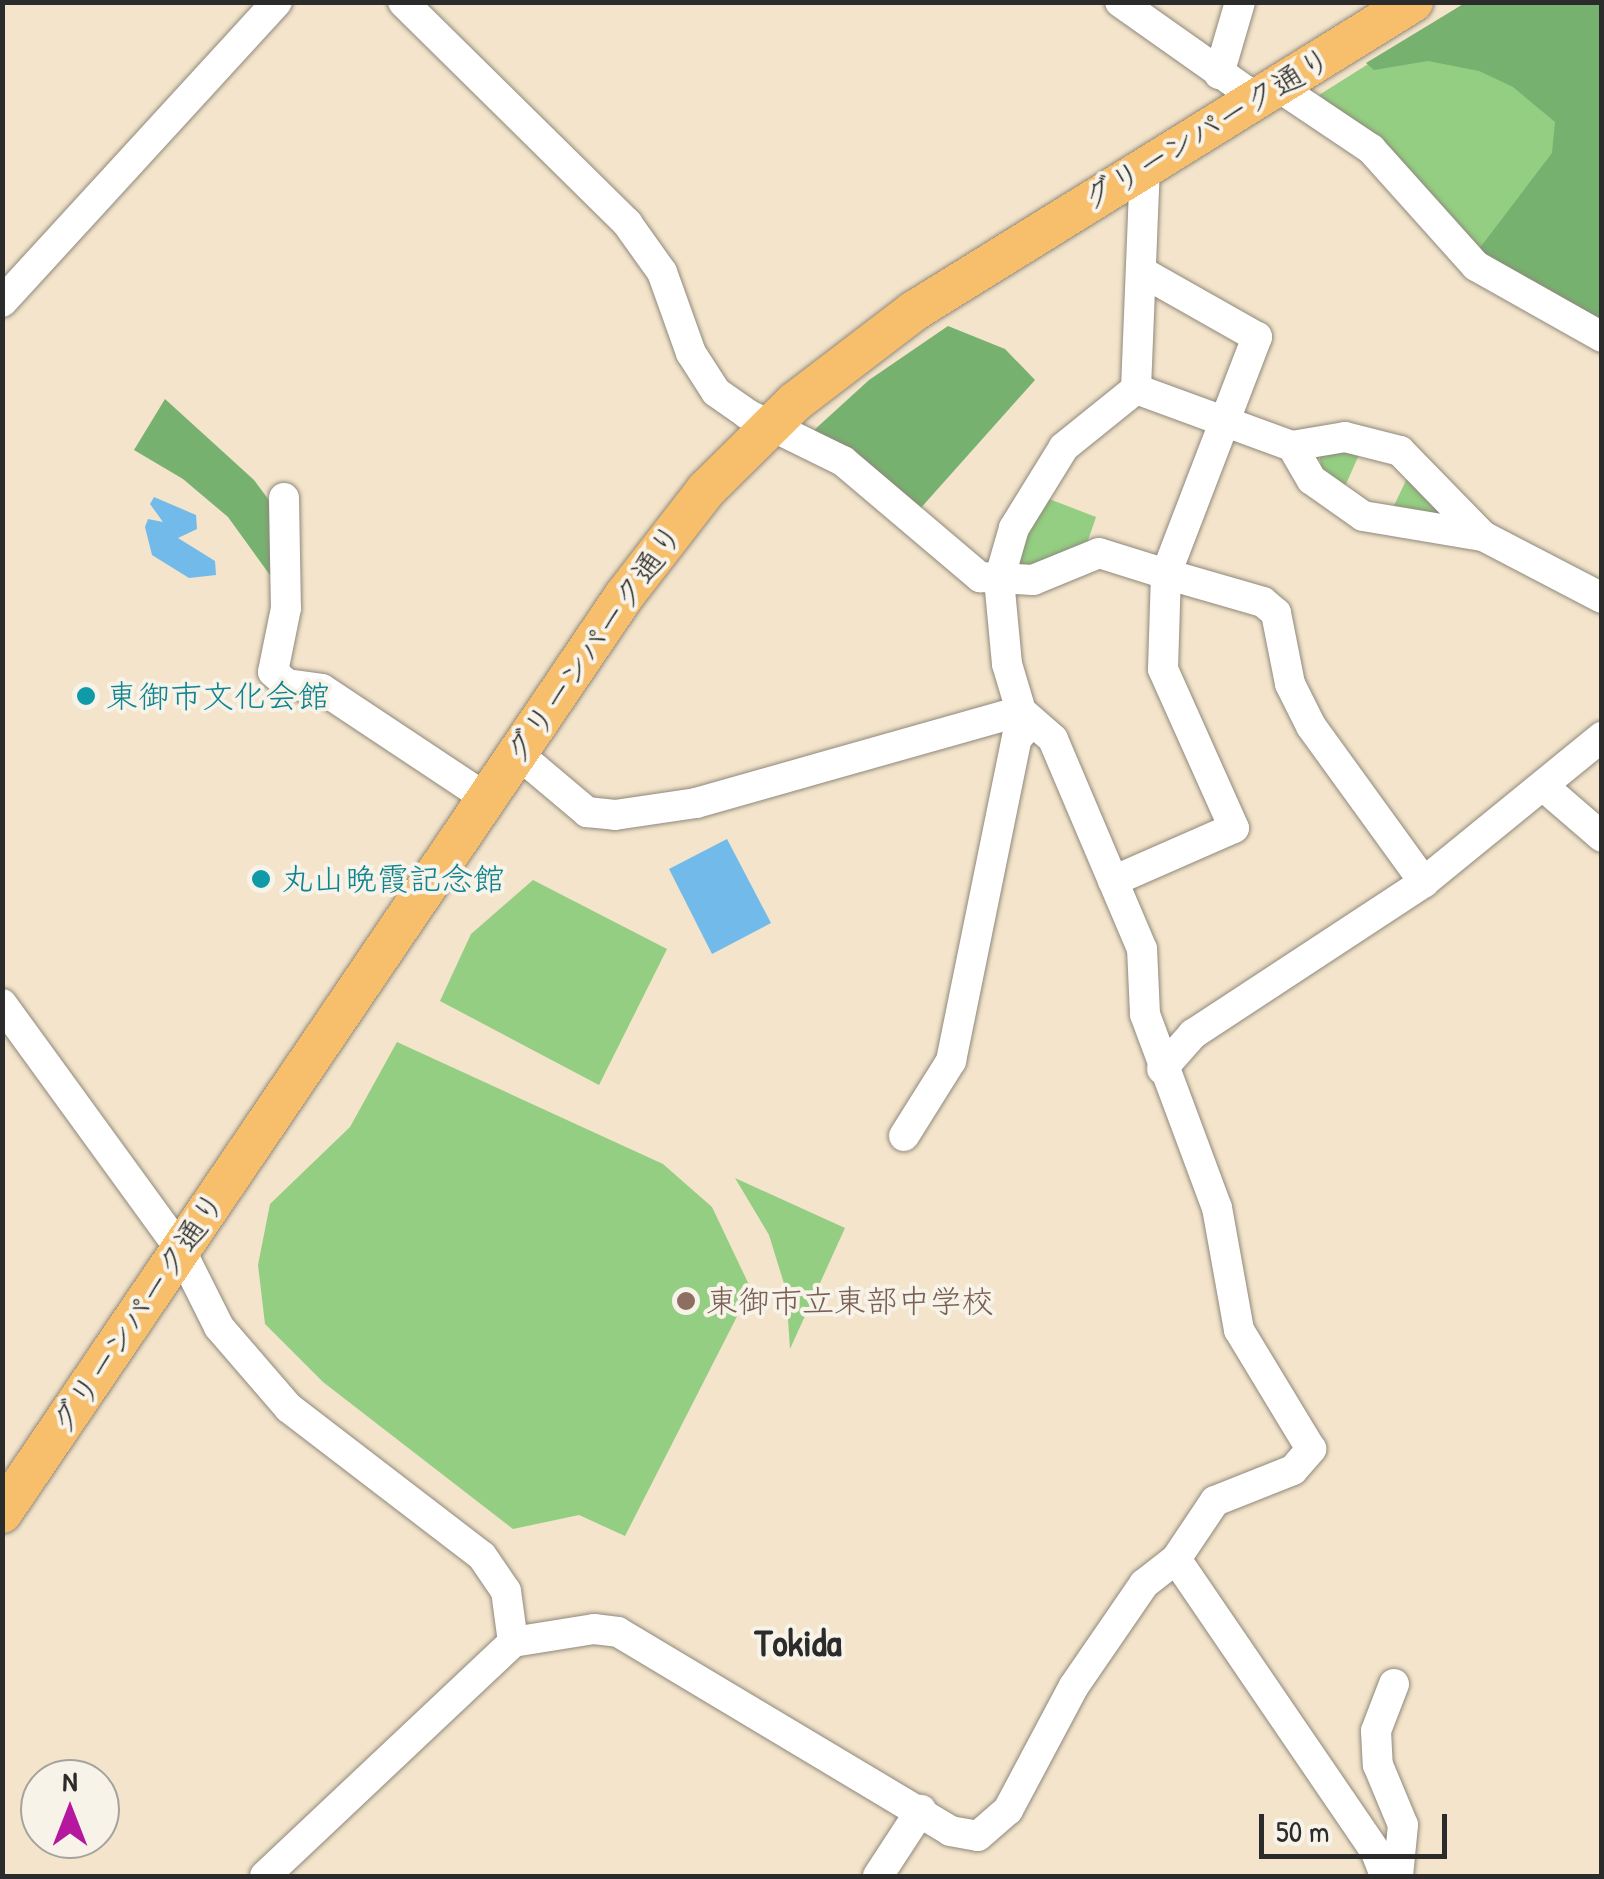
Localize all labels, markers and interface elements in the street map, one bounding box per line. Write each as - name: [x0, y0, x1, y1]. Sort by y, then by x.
- street label: グリーンパーク通り: [1074, 38, 1340, 220]
- street label: グリーンパーク通り: [496, 515, 692, 773]
- place label: 東御市文化会館: [106, 677, 330, 715]
- marker: 東御市文化会館: [75, 685, 97, 707]
- place label: 丸山晩霞記念館: [281, 860, 505, 898]
- marker: 丸山晩霞記念館: [250, 868, 272, 890]
- street label: グリーンパーク通り: [42, 1183, 234, 1443]
- place label: 東御市立東部中学校: [706, 1282, 994, 1320]
- marker: 東御市立東部中学校: [675, 1290, 697, 1312]
- district label: Tokida: [754, 1620, 842, 1666]
- north arrow: [20, 1759, 120, 1859]
- text: N: [63, 1762, 77, 1800]
- scale bar: [1264, 1794, 1452, 1856]
- text: 50 m: [1276, 1811, 1329, 1851]

